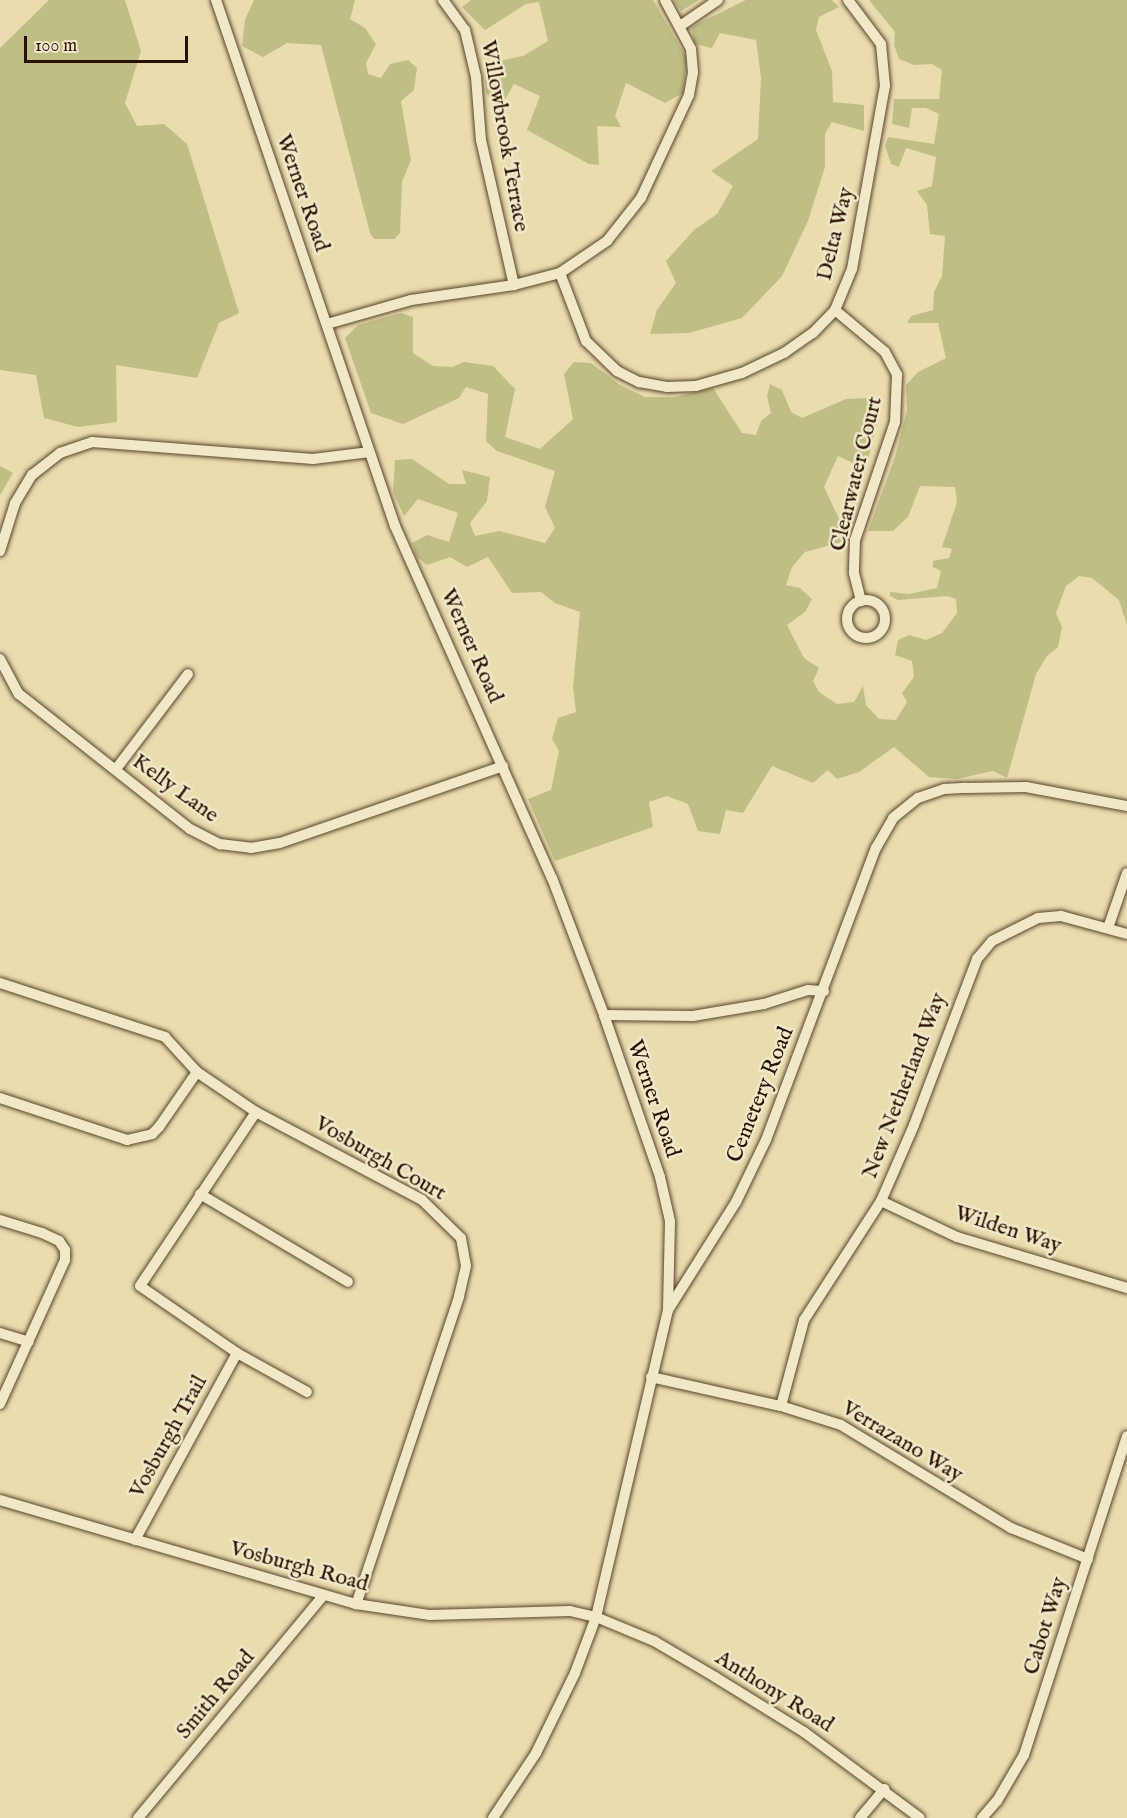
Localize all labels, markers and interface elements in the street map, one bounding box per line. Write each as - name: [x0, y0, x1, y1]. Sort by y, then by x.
- scale bar: [27, 24, 190, 62]
- text: 100 m: [35, 35, 77, 58]
- street label: Willowbrook Terrace: [474, 38, 534, 234]
- street label: Werner Road: [270, 131, 334, 255]
- street label: Delta Way: [812, 185, 860, 283]
- street label: Clearwater Court: [825, 394, 889, 554]
- street label: Werner Road: [434, 585, 508, 707]
- street label: Kelly Lane: [127, 749, 223, 829]
- street label: New Netherland Way: [857, 989, 953, 1183]
- street label: Cemetery Road: [722, 1023, 800, 1167]
- street label: Werner Road: [621, 1037, 685, 1161]
- street label: Vosburgh Court: [310, 1111, 450, 1207]
- street label: Wilden Way: [951, 1200, 1065, 1260]
- street label: Vosburgh Trail: [124, 1371, 214, 1503]
- street label: Verrazano Way: [837, 1395, 967, 1489]
- street label: Vosburgh Road: [227, 1536, 371, 1598]
- street label: Cabot Way: [1019, 1574, 1073, 1678]
- street label: Smith Road: [171, 1645, 261, 1745]
- street label: Anthony Road: [710, 1645, 838, 1739]

